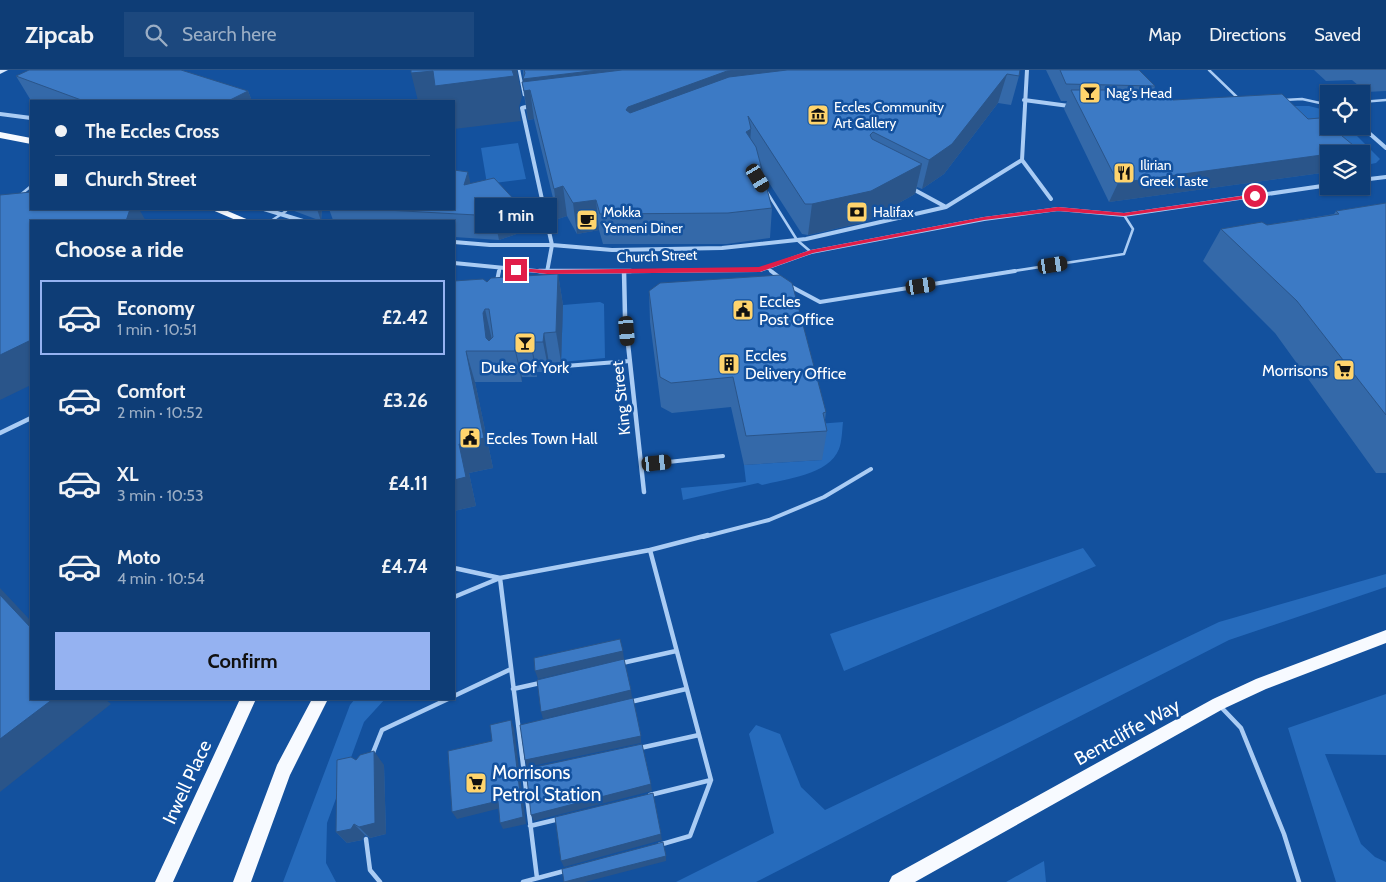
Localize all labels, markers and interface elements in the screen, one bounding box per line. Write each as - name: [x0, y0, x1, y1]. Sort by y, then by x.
- search box: [124, 12, 474, 57]
- text: Zipcab: [25, 20, 94, 49]
- icon: search: [142, 21, 170, 49]
- text: Search here: [182, 23, 276, 46]
- text: Map: [1148, 24, 1181, 46]
- text: Directions: [1209, 24, 1286, 46]
- text: Saved: [1314, 24, 1361, 46]
- bar icon: Nag's Head: [1078, 81, 1102, 105]
- place label: Nag's Head: [1106, 84, 1172, 102]
- map controls: [1320, 85, 1370, 195]
- button: locate: [1320, 85, 1370, 135]
- place label: Eccles Community Art Gallery: [834, 98, 944, 132]
- museum icon: Eccles Community Art Gallery: [806, 103, 830, 127]
- text: The Eccles Cross: [85, 120, 219, 143]
- button: layers: [1320, 145, 1370, 195]
- place label: Ilirian Greek Taste: [1140, 156, 1208, 190]
- car: [743, 161, 772, 195]
- restaurant icon: Ilirian Greek Taste: [1112, 161, 1136, 185]
- text: Church Street: [85, 168, 196, 191]
- route start: [1244, 185, 1266, 207]
- callout: 1 min: [475, 198, 557, 232]
- bank icon: Halifax: [845, 200, 869, 224]
- place label: Mokka Yemeni Diner: [602, 203, 683, 237]
- place label: Halifax: [873, 203, 914, 221]
- text: 1 min: [498, 206, 534, 225]
- cafe icon: Mokka Yemeni Diner: [575, 208, 599, 232]
- text: Choose a ride: [55, 236, 184, 263]
- street label: Church Street: [616, 246, 698, 266]
- car: [1037, 255, 1068, 275]
- route end: [505, 259, 527, 281]
- car: [905, 276, 936, 296]
- place label: Eccles Post Office: [759, 292, 834, 329]
- icon: car: [57, 295, 102, 340]
- text: Economy: [117, 297, 195, 320]
- public building icon: Eccles Post Office: [731, 298, 755, 322]
- text: £2.42: [382, 306, 428, 329]
- car: [618, 315, 635, 347]
- text: 1 min · 10:51: [117, 320, 197, 339]
- bar icon: Duke Of York: [513, 331, 537, 355]
- place label: Eccles Delivery Office: [745, 346, 846, 383]
- building icon: Eccles Delivery Office: [717, 352, 741, 376]
- place label: Duke Of York: [481, 358, 570, 377]
- supermarket icon: Morrisons: [1332, 358, 1356, 382]
- street label: King Street: [608, 359, 634, 436]
- place label: Morrisons: [1262, 361, 1328, 380]
- icon: car: [57, 378, 102, 423]
- text: Comfort: [117, 380, 186, 403]
- text: £3.26: [383, 389, 428, 412]
- text: 2 min · 10:52: [117, 403, 203, 422]
- public building icon: Eccles Town Hall: [458, 426, 482, 450]
- place label: Eccles Town Hall: [486, 429, 598, 448]
- car: [641, 454, 672, 472]
- icon: car: [57, 461, 102, 506]
- text: XL: [117, 463, 138, 486]
- text: £4.11: [388, 472, 428, 495]
- text: 3 min · 10:53: [117, 486, 204, 505]
- icon: car: [57, 544, 102, 589]
- text: Moto: [117, 546, 161, 569]
- text: £4.74: [381, 555, 428, 578]
- text: 4 min · 10:54: [117, 569, 205, 588]
- button: Confirm: [55, 632, 430, 690]
- street label: Bentcliffe Way: [1070, 693, 1184, 770]
- street label: Irwell Place: [158, 736, 217, 828]
- place label: Morrisons Petrol Station: [492, 761, 601, 806]
- supermarket icon: Morrisons Petrol Station: [464, 771, 488, 795]

